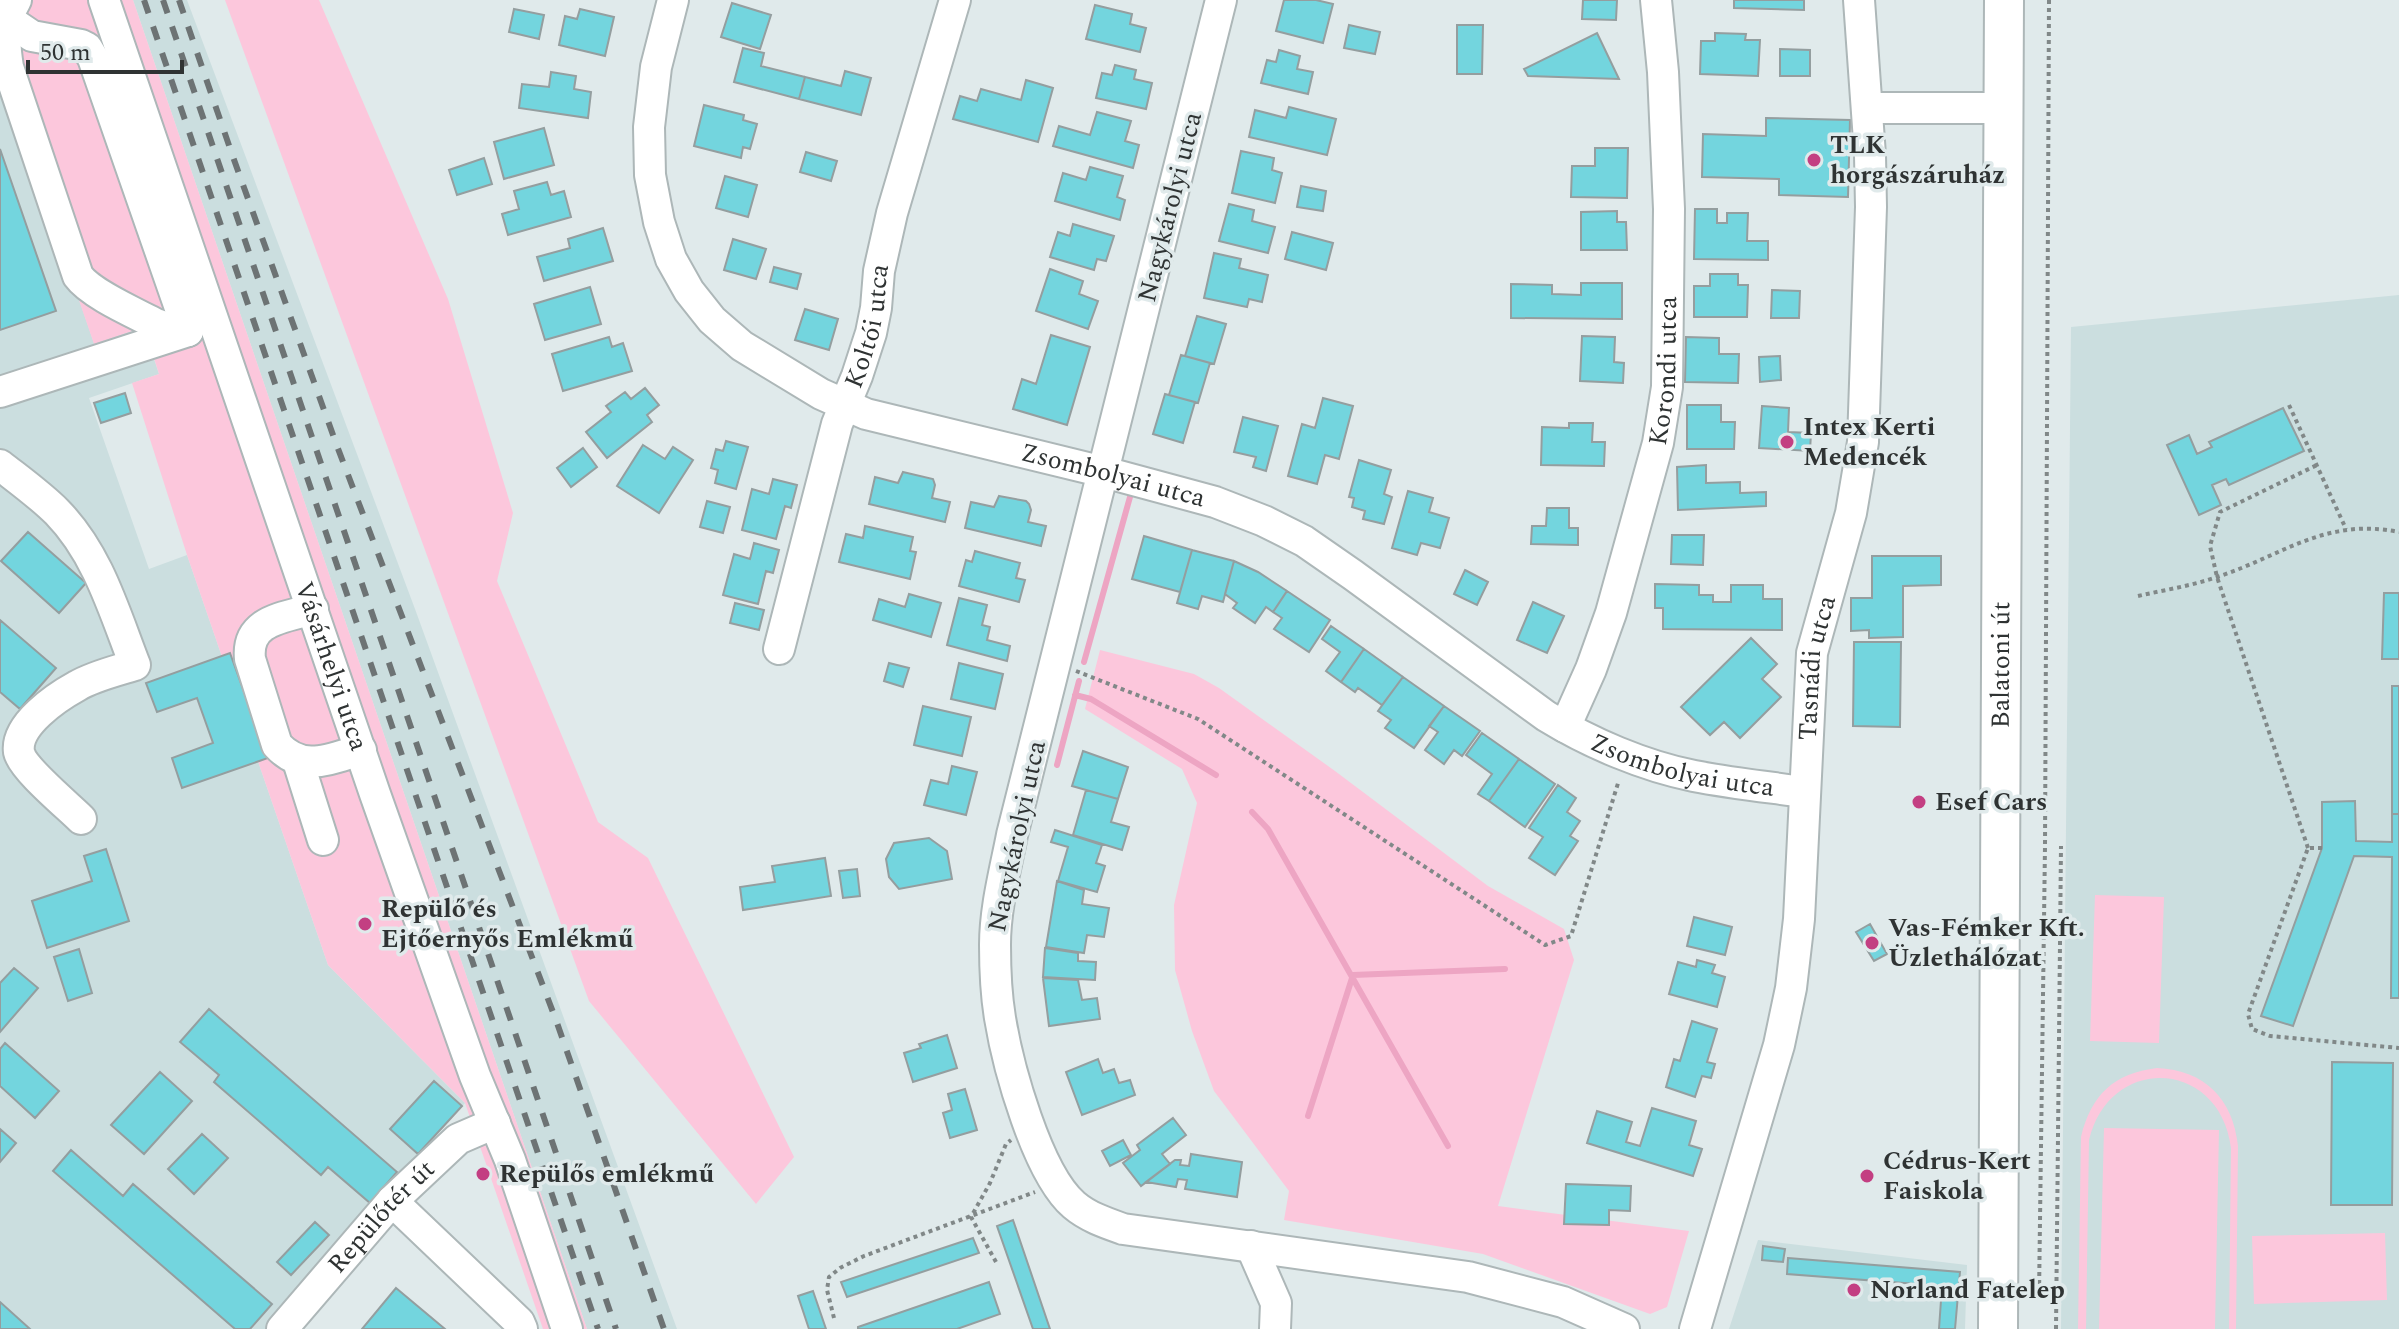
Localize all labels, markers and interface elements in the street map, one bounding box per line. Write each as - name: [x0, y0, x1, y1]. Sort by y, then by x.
- scale bar: [28, 24, 182, 74]
- text: 50 m: [40, 35, 91, 71]
- street label: Nagykárolyi utca: [1127, 107, 1213, 306]
- place label: TLK horgászáruház: [1830, 125, 2005, 195]
- marker: TLK horgászáruház: [1805, 151, 1823, 169]
- street label: Koltói utca: [834, 259, 900, 395]
- street label: Korondi utca: [1638, 296, 1688, 449]
- place label: Intex Kerti Medencék: [1803, 407, 1935, 477]
- street label: Zsombolyai utca: [1017, 432, 1210, 519]
- marker: Intex Kerti Medencék: [1778, 433, 1796, 451]
- street label: Vásárhelyi utca: [284, 576, 379, 756]
- street label: Tasnádi utca: [1788, 591, 1847, 741]
- street label: Balatoni út: [1981, 602, 2021, 729]
- street label: Zsombolyai utca: [1583, 723, 1777, 808]
- street label: Nagykárolyi utca: [977, 736, 1057, 935]
- place label: Esef Cars: [1935, 782, 2047, 822]
- marker: Esef Cars: [1910, 793, 1928, 811]
- place label: Repülő és Ejtőernyős Emlékmű: [381, 889, 633, 959]
- place label: Vas-Fémker Kft. Üzlethálózat: [1888, 908, 2085, 978]
- marker: Repülő és Ejtőernyős Emlékmű: [356, 915, 374, 933]
- marker: Vas-Fémker Kft. Üzlethálózat: [1863, 934, 1881, 952]
- place label: Cédrus-Kert Faiskola: [1883, 1141, 2031, 1211]
- street label: Repülőtér út: [318, 1150, 444, 1283]
- place label: Repülős emlékmű: [499, 1154, 714, 1194]
- marker: Repülős emlékmű: [474, 1165, 492, 1183]
- marker: Cédrus-Kert Faiskola: [1858, 1167, 1876, 1185]
- place label: Norland Fatelep: [1870, 1270, 2065, 1310]
- marker: Norland Fatelep: [1845, 1281, 1863, 1299]

